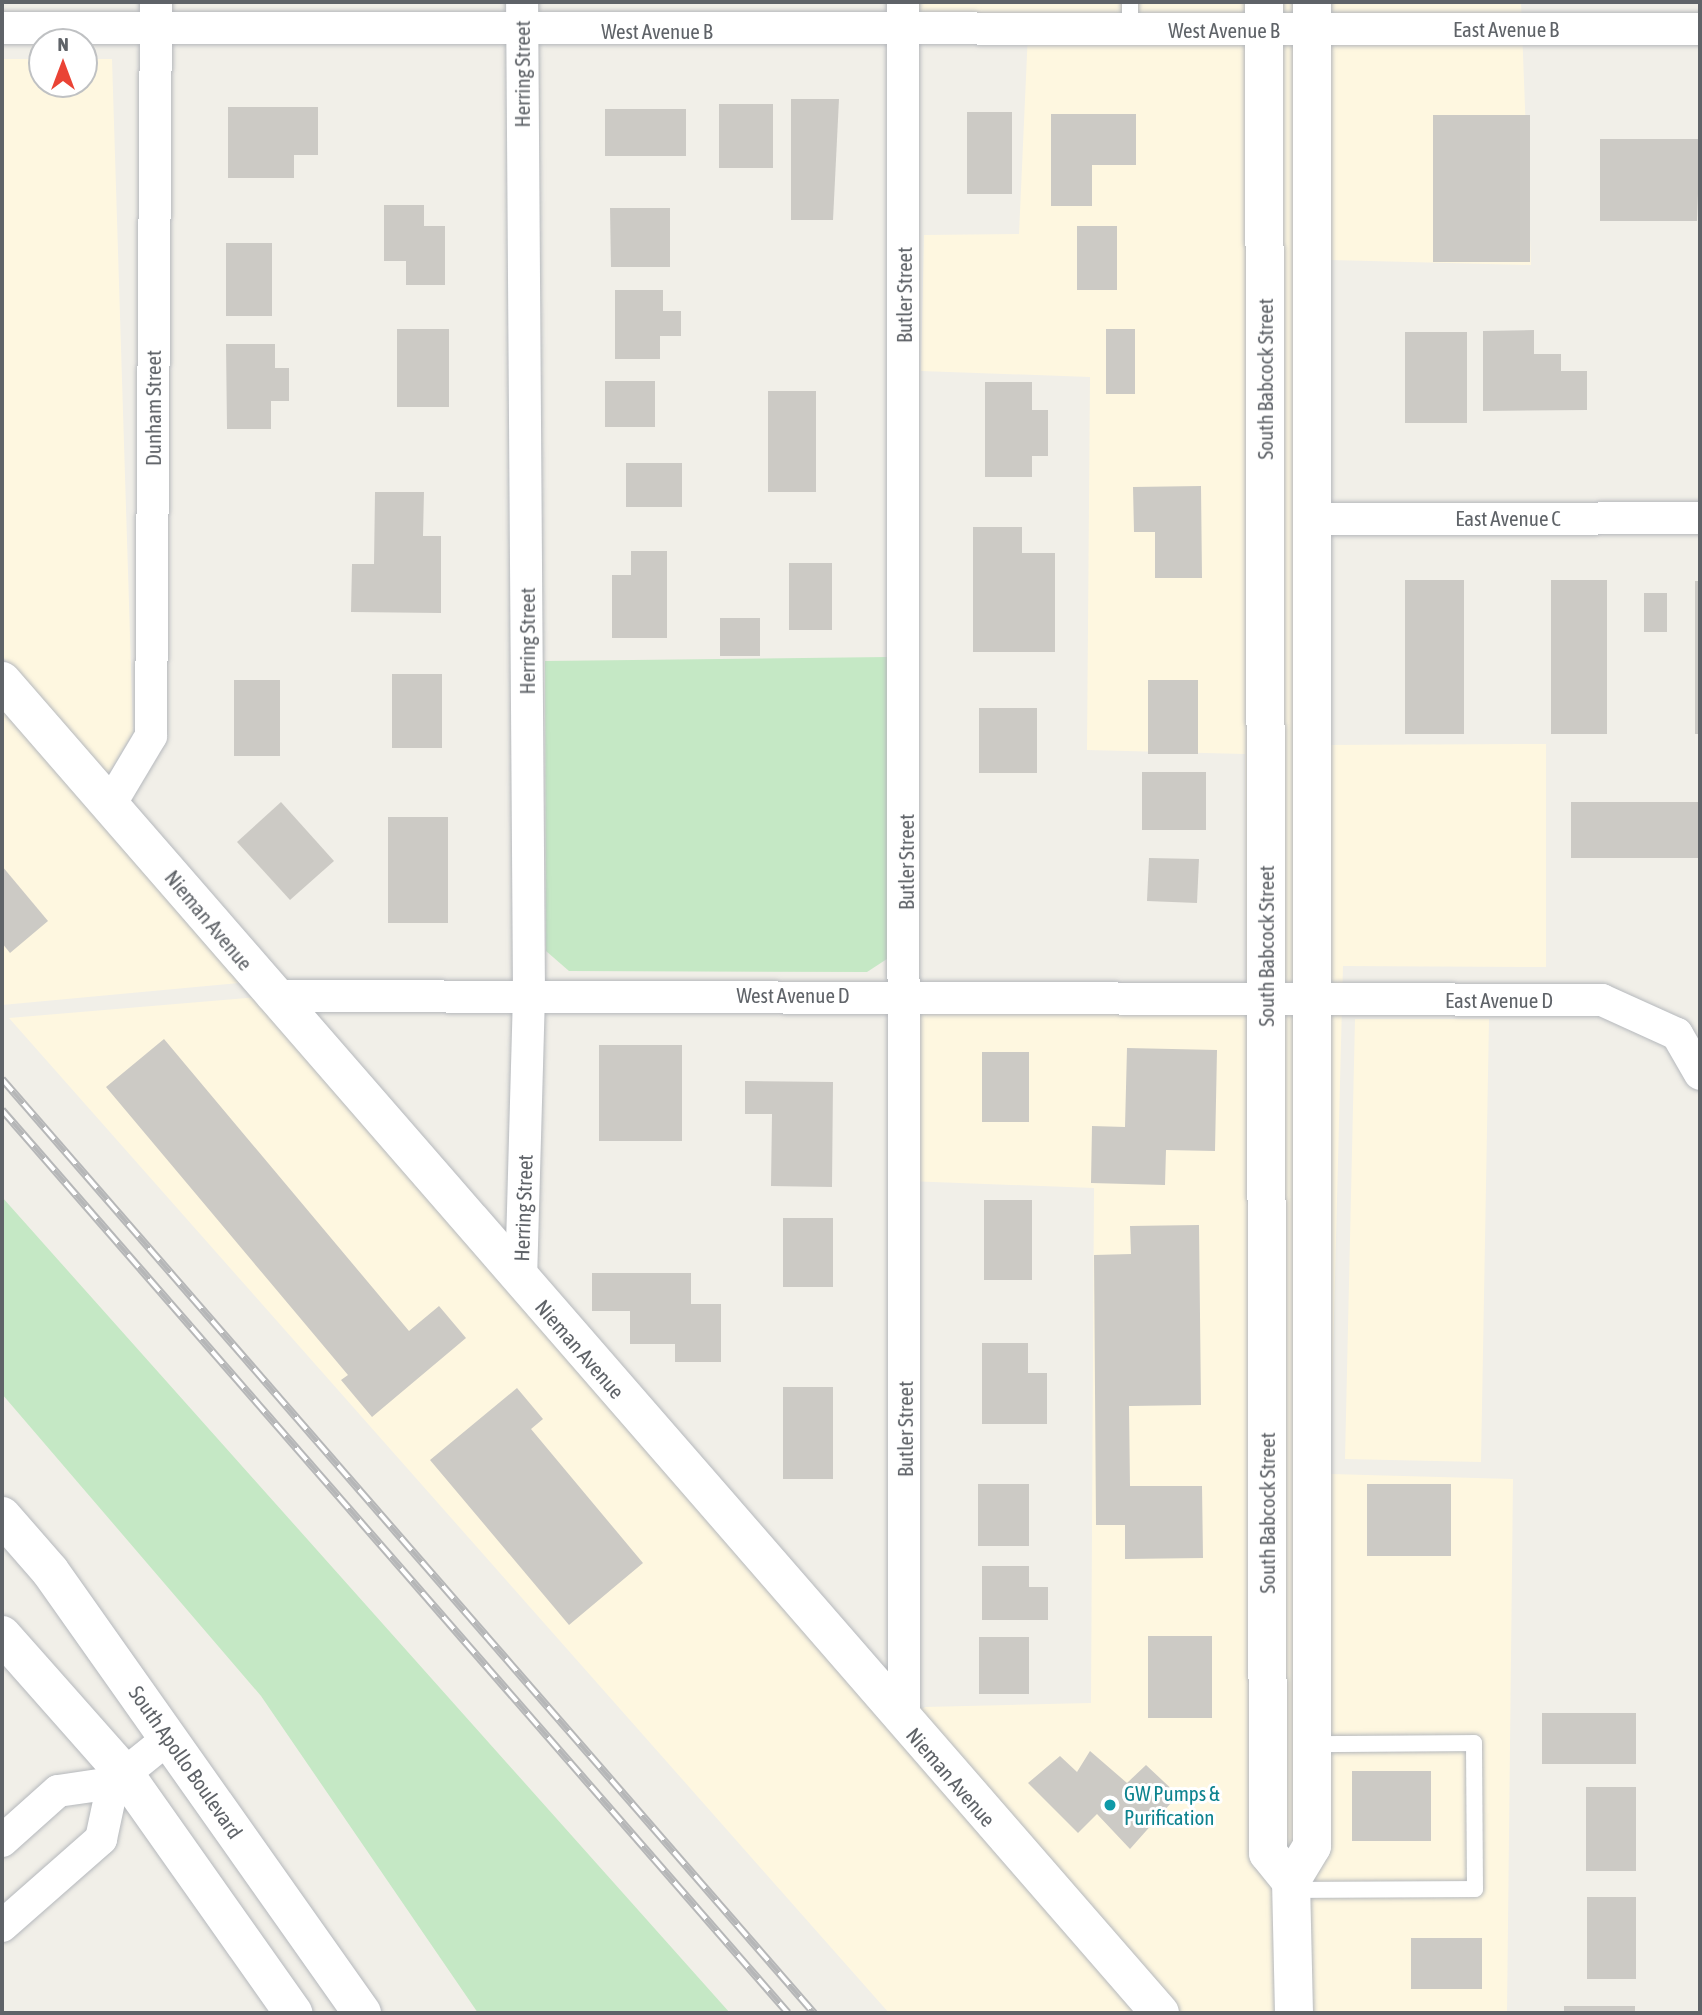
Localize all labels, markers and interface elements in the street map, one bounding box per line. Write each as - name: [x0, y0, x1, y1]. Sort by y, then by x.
- street label: East Avenue B: [1453, 16, 1559, 42]
- street label: West Avenue B: [1168, 17, 1280, 43]
- street label: West Avenue B: [601, 18, 713, 44]
- street label: Herring Street: [509, 20, 535, 128]
- north arrow: [28, 28, 98, 98]
- text: N: [57, 33, 69, 55]
- street label: Butler Street: [891, 247, 917, 343]
- street label: South Babcock Street: [1252, 298, 1278, 460]
- street label: Dunham Street: [140, 350, 166, 466]
- street label: East Avenue C: [1455, 505, 1561, 531]
- street label: Herring Street: [514, 587, 540, 695]
- street label: Butler Street: [893, 814, 919, 910]
- street label: Nieman Avenue: [160, 865, 258, 975]
- street label: South Babcock Street: [1253, 865, 1279, 1027]
- street label: West Avenue D: [736, 982, 850, 1008]
- street label: East Avenue D: [1445, 987, 1553, 1013]
- street label: Herring Street: [509, 1154, 537, 1262]
- street label: Nieman Avenue: [530, 1294, 630, 1404]
- street label: Butler Street: [892, 1381, 918, 1477]
- street label: South Babcock Street: [1254, 1432, 1280, 1594]
- street label: South Apollo Boulevard: [124, 1681, 248, 1843]
- street label: Nieman Avenue: [901, 1722, 1001, 1832]
- place label: GW Pumps & Purification: [1124, 1780, 1220, 1830]
- marker: GW Pumps & Purification: [1102, 1797, 1118, 1813]

